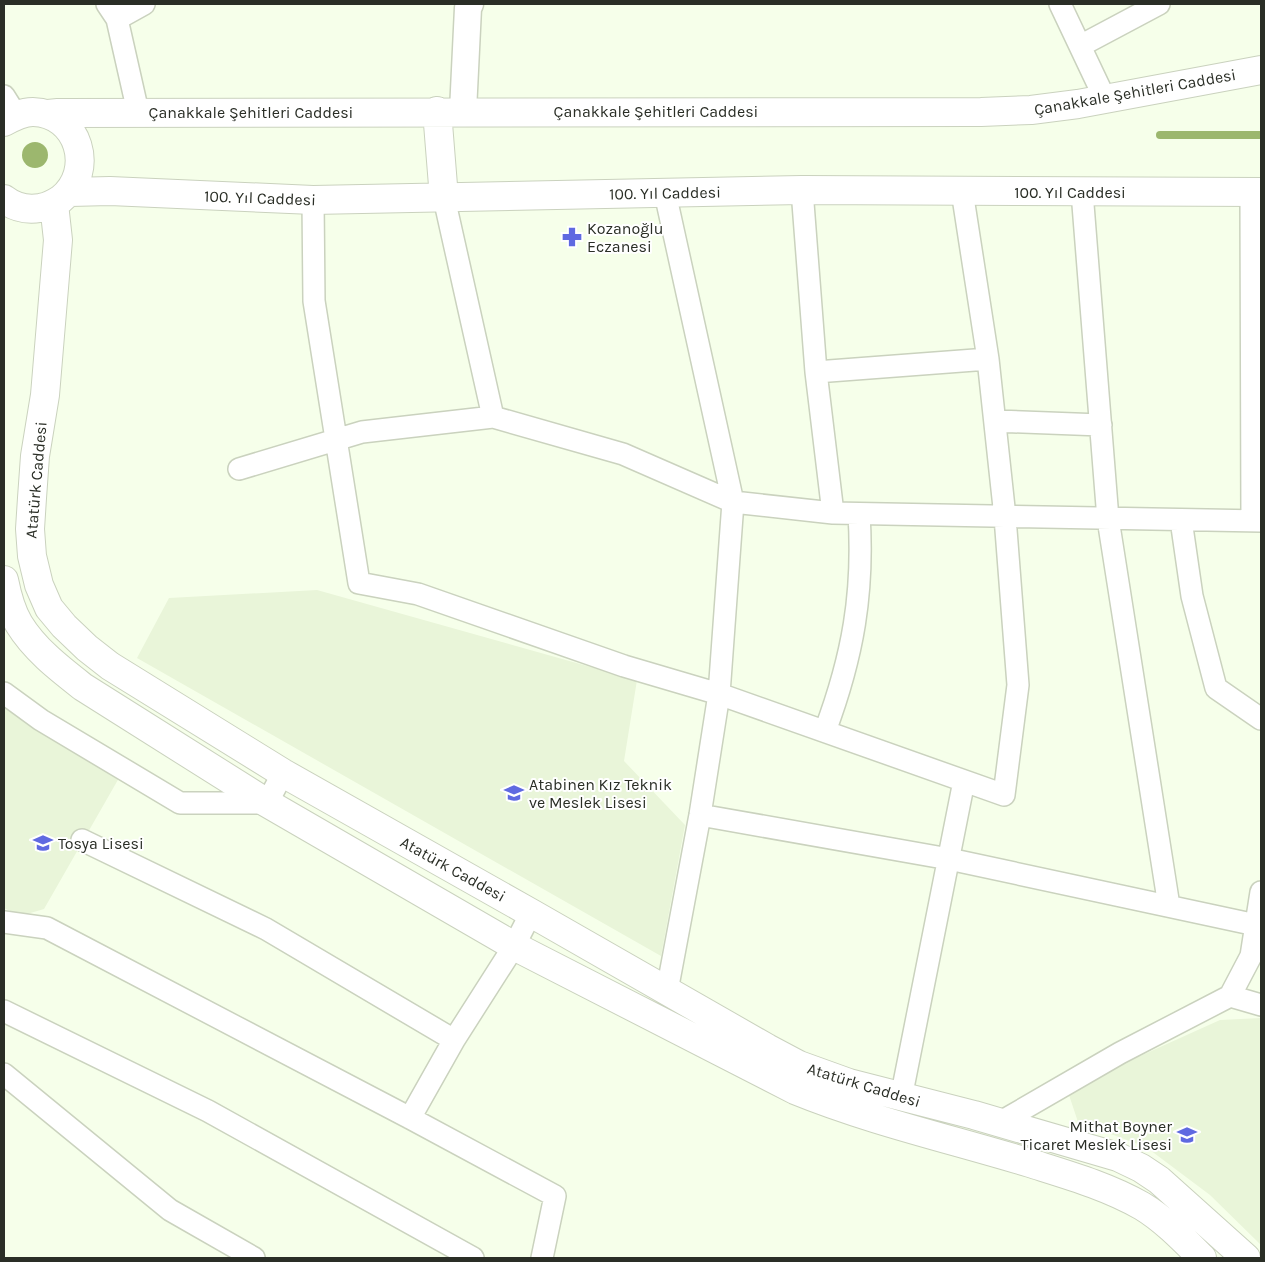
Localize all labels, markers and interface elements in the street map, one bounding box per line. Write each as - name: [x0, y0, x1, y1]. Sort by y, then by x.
- street label: Çanakkale Şehitleri Caddesi: [1033, 65, 1237, 119]
- street label: Çanakkale Şehitleri Caddesi: [554, 102, 758, 121]
- street label: Çanakkale Şehitleri Caddesi: [149, 103, 353, 122]
- street label: 100. Yıl Caddesi: [609, 183, 721, 203]
- street label: 100. Yıl Caddesi: [1014, 183, 1126, 202]
- street label: 100. Yıl Caddesi: [204, 187, 316, 209]
- place label: Kozanoğlu Eczanesi: [587, 219, 663, 256]
- pharmacy icon: Kozanoğlu Eczanesi: [561, 226, 583, 248]
- street label: Atatürk Caddesi: [21, 421, 51, 539]
- place label: Atabinen Kız Teknik ve Meslek Lisesi: [529, 775, 672, 812]
- school or university icon: Atabinen Kız Teknik ve Meslek Lisesi: [503, 782, 525, 804]
- school or university icon: Tosya Lisesi: [32, 832, 54, 854]
- street label: Atatürk Caddesi: [397, 832, 509, 906]
- place label: Tosya Lisesi: [58, 834, 144, 853]
- street label: Atatürk Caddesi: [805, 1059, 923, 1111]
- place label: Mithat Boyner Ticaret Meslek Lisesi: [1021, 1117, 1172, 1154]
- school or university icon: Mithat Boyner Ticaret Meslek Lisesi: [1176, 1124, 1198, 1146]

